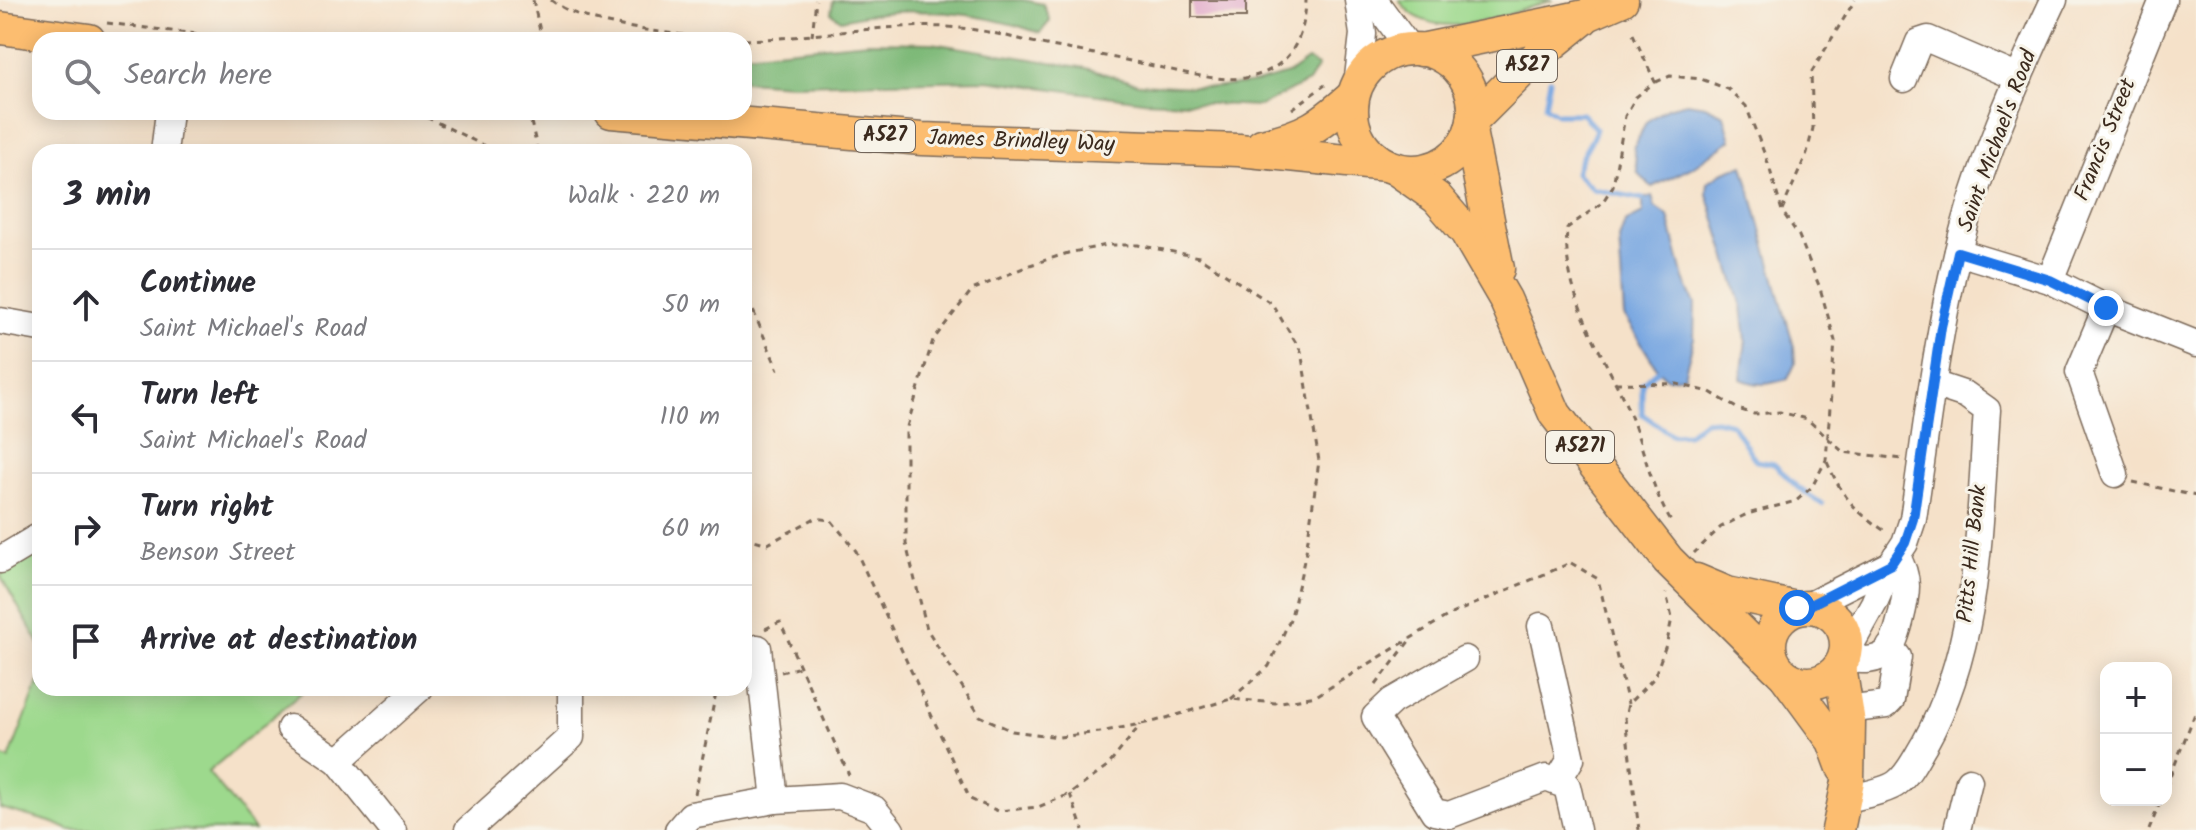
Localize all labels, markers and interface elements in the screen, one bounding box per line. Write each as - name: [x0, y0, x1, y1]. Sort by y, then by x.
- search box: [32, 32, 752, 120]
- street label: Saint Michael's Road: [1949, 44, 2048, 237]
- road number: A527: [1497, 50, 1557, 82]
- text: Search here: [124, 52, 272, 100]
- icon: search: [60, 54, 104, 98]
- street label: Francis Street: [2065, 73, 2147, 207]
- road number: A527: [855, 120, 915, 152]
- street label: James Brindley Way: [927, 121, 1116, 163]
- text: 3 min: [64, 169, 151, 223]
- text: Walk · 220 m: [568, 175, 720, 217]
- text: Continue: [140, 260, 256, 308]
- icon: ahead: [64, 283, 108, 327]
- text: 50 m: [662, 284, 720, 326]
- route end: [2088, 290, 2124, 326]
- text: Saint Michael's Road: [140, 308, 366, 350]
- text: Turn left: [140, 372, 259, 420]
- icon: left: [64, 395, 108, 439]
- text: 110 m: [660, 396, 720, 438]
- text: Saint Michael's Road: [140, 420, 366, 462]
- road number: A5271: [1546, 431, 1614, 463]
- street label: Pitts Hill Bank: [1948, 483, 1998, 625]
- text: Turn right: [140, 484, 273, 532]
- icon: right: [64, 507, 108, 551]
- text: 60 m: [661, 508, 720, 550]
- text: Benson Street: [140, 532, 295, 574]
- route start: [1779, 590, 1815, 626]
- text: Arrive at destination: [140, 617, 417, 665]
- icon: arrive: [64, 619, 108, 663]
- map controls: [2100, 662, 2172, 806]
- button: +: [2100, 662, 2172, 734]
- button: −: [2100, 734, 2172, 806]

